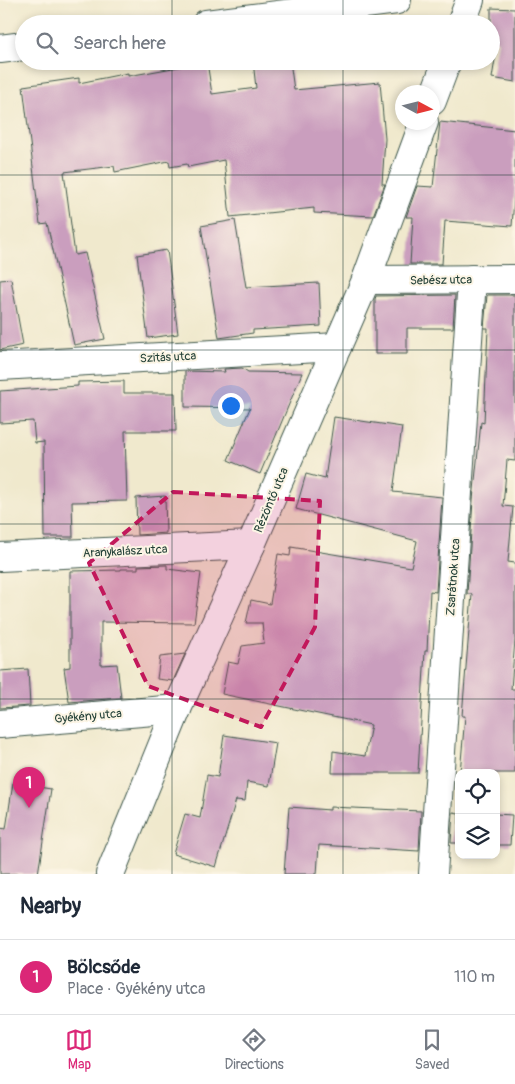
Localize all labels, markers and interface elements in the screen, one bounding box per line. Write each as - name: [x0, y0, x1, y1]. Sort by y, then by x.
- search box: [15, 15, 500, 70]
- icon: search: [33, 29, 61, 57]
- text: Search here: [73, 31, 166, 55]
- north arrow: [395, 85, 440, 130]
- street label: Sebész utca: [410, 272, 473, 289]
- street label: Szitás utca: [140, 349, 197, 366]
- your location: [218, 393, 244, 419]
- street label: Rézöntő utca: [251, 465, 292, 535]
- street label: Zsarátnok utca: [443, 537, 464, 616]
- street label: Aranykalász utca: [82, 542, 168, 561]
- street label: Gyékény utca: [54, 706, 123, 727]
- pin: 1: [13, 767, 45, 808]
- map controls: [455, 769, 500, 859]
- button: locate: [455, 769, 500, 814]
- button: layers: [455, 814, 500, 859]
- text: Nearby: [20, 893, 81, 920]
- text: Bölcsőde: [67, 955, 140, 979]
- text: 1: [33, 967, 39, 987]
- text: 110 m: [454, 967, 495, 987]
- text: Place · Gyékény utca: [67, 979, 205, 999]
- tab: Map: [65, 1026, 93, 1073]
- tab: Directions: [224, 1026, 284, 1073]
- tab: Saved: [415, 1026, 450, 1073]

